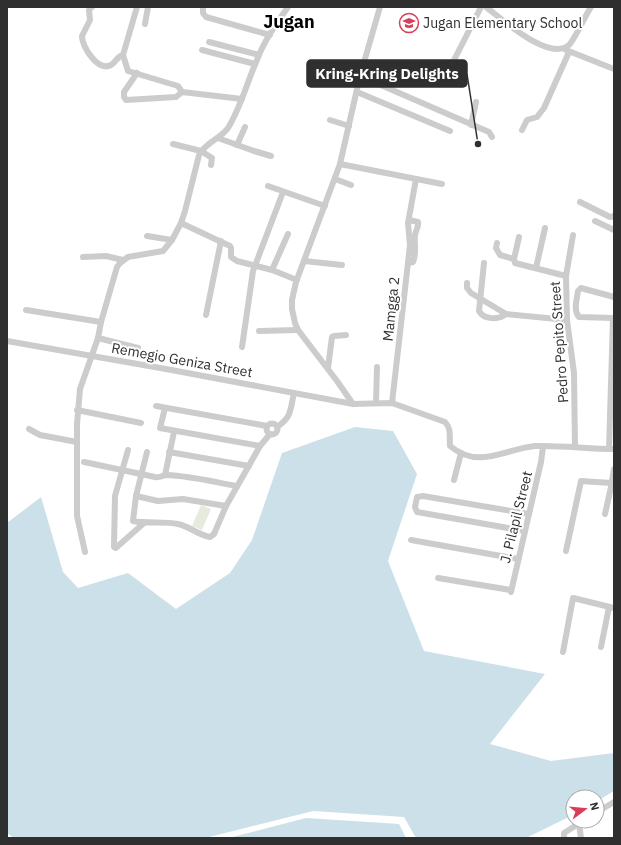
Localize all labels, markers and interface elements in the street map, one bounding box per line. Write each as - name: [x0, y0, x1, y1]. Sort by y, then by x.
- district label: Jugan: [263, 10, 315, 33]
- school or university icon: Jugan Elementary School: [398, 12, 420, 34]
- place label: Jugan Elementary School: [423, 14, 582, 32]
- callout: Kring-Kring Delights: [307, 60, 467, 87]
- text: Kring-Kring Delights: [315, 64, 459, 83]
- street label: Mamgga 2: [379, 276, 403, 342]
- street label: Pedro Pepito Street: [546, 280, 572, 404]
- street label: Remegio Geniza Street: [110, 339, 254, 381]
- street label: J. Pilapil Street: [496, 469, 536, 565]
- north arrow: [565, 789, 605, 829]
- text: N: [587, 800, 602, 812]

